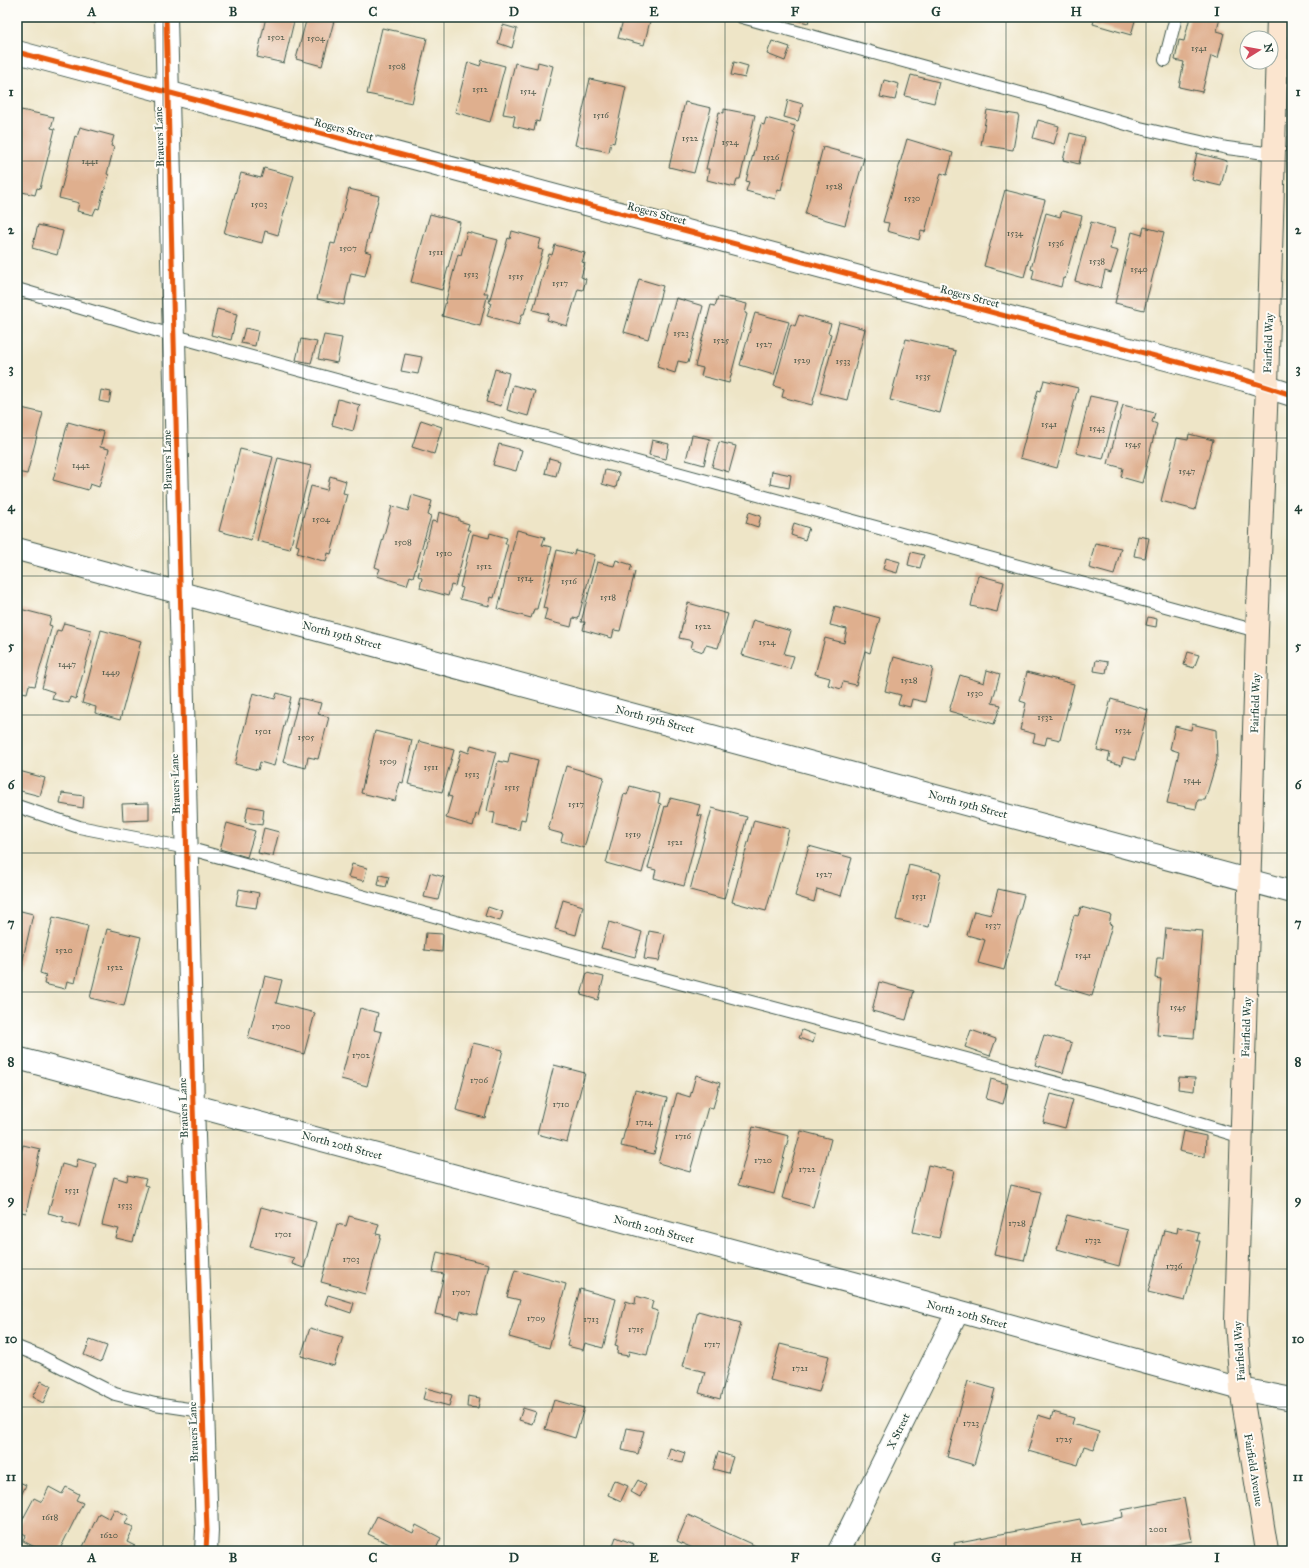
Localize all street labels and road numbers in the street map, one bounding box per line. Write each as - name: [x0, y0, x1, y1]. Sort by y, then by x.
- street label: Brauers Lane: [152, 106, 167, 167]
- street label: Rogers Street: [313, 115, 375, 144]
- street label: Rogers Street: [626, 199, 688, 228]
- street label: Rogers Street: [939, 282, 1001, 311]
- street label: Fairfield Way: [1261, 312, 1276, 373]
- street label: Brauers Lane: [160, 429, 175, 490]
- street label: North 19th Street: [301, 619, 383, 652]
- street label: Fairfield Way: [1248, 672, 1263, 733]
- street label: North 19th Street: [614, 703, 696, 736]
- street label: Brauers Lane: [168, 753, 183, 814]
- street label: North 19th Street: [927, 788, 1009, 821]
- street label: Fairfield Way: [1239, 996, 1254, 1057]
- street label: Brauers Lane: [176, 1077, 191, 1138]
- street label: North 20th Street: [300, 1128, 384, 1162]
- street label: North 20th Street: [612, 1212, 696, 1246]
- street label: North 20th Street: [925, 1297, 1009, 1331]
- street label: Fairfield Way: [1231, 1320, 1248, 1381]
- street label: Brauers Lane: [186, 1401, 201, 1462]
- street label: X Street: [884, 1411, 913, 1451]
- street label: Fairfield Avenue: [1241, 1433, 1266, 1508]

